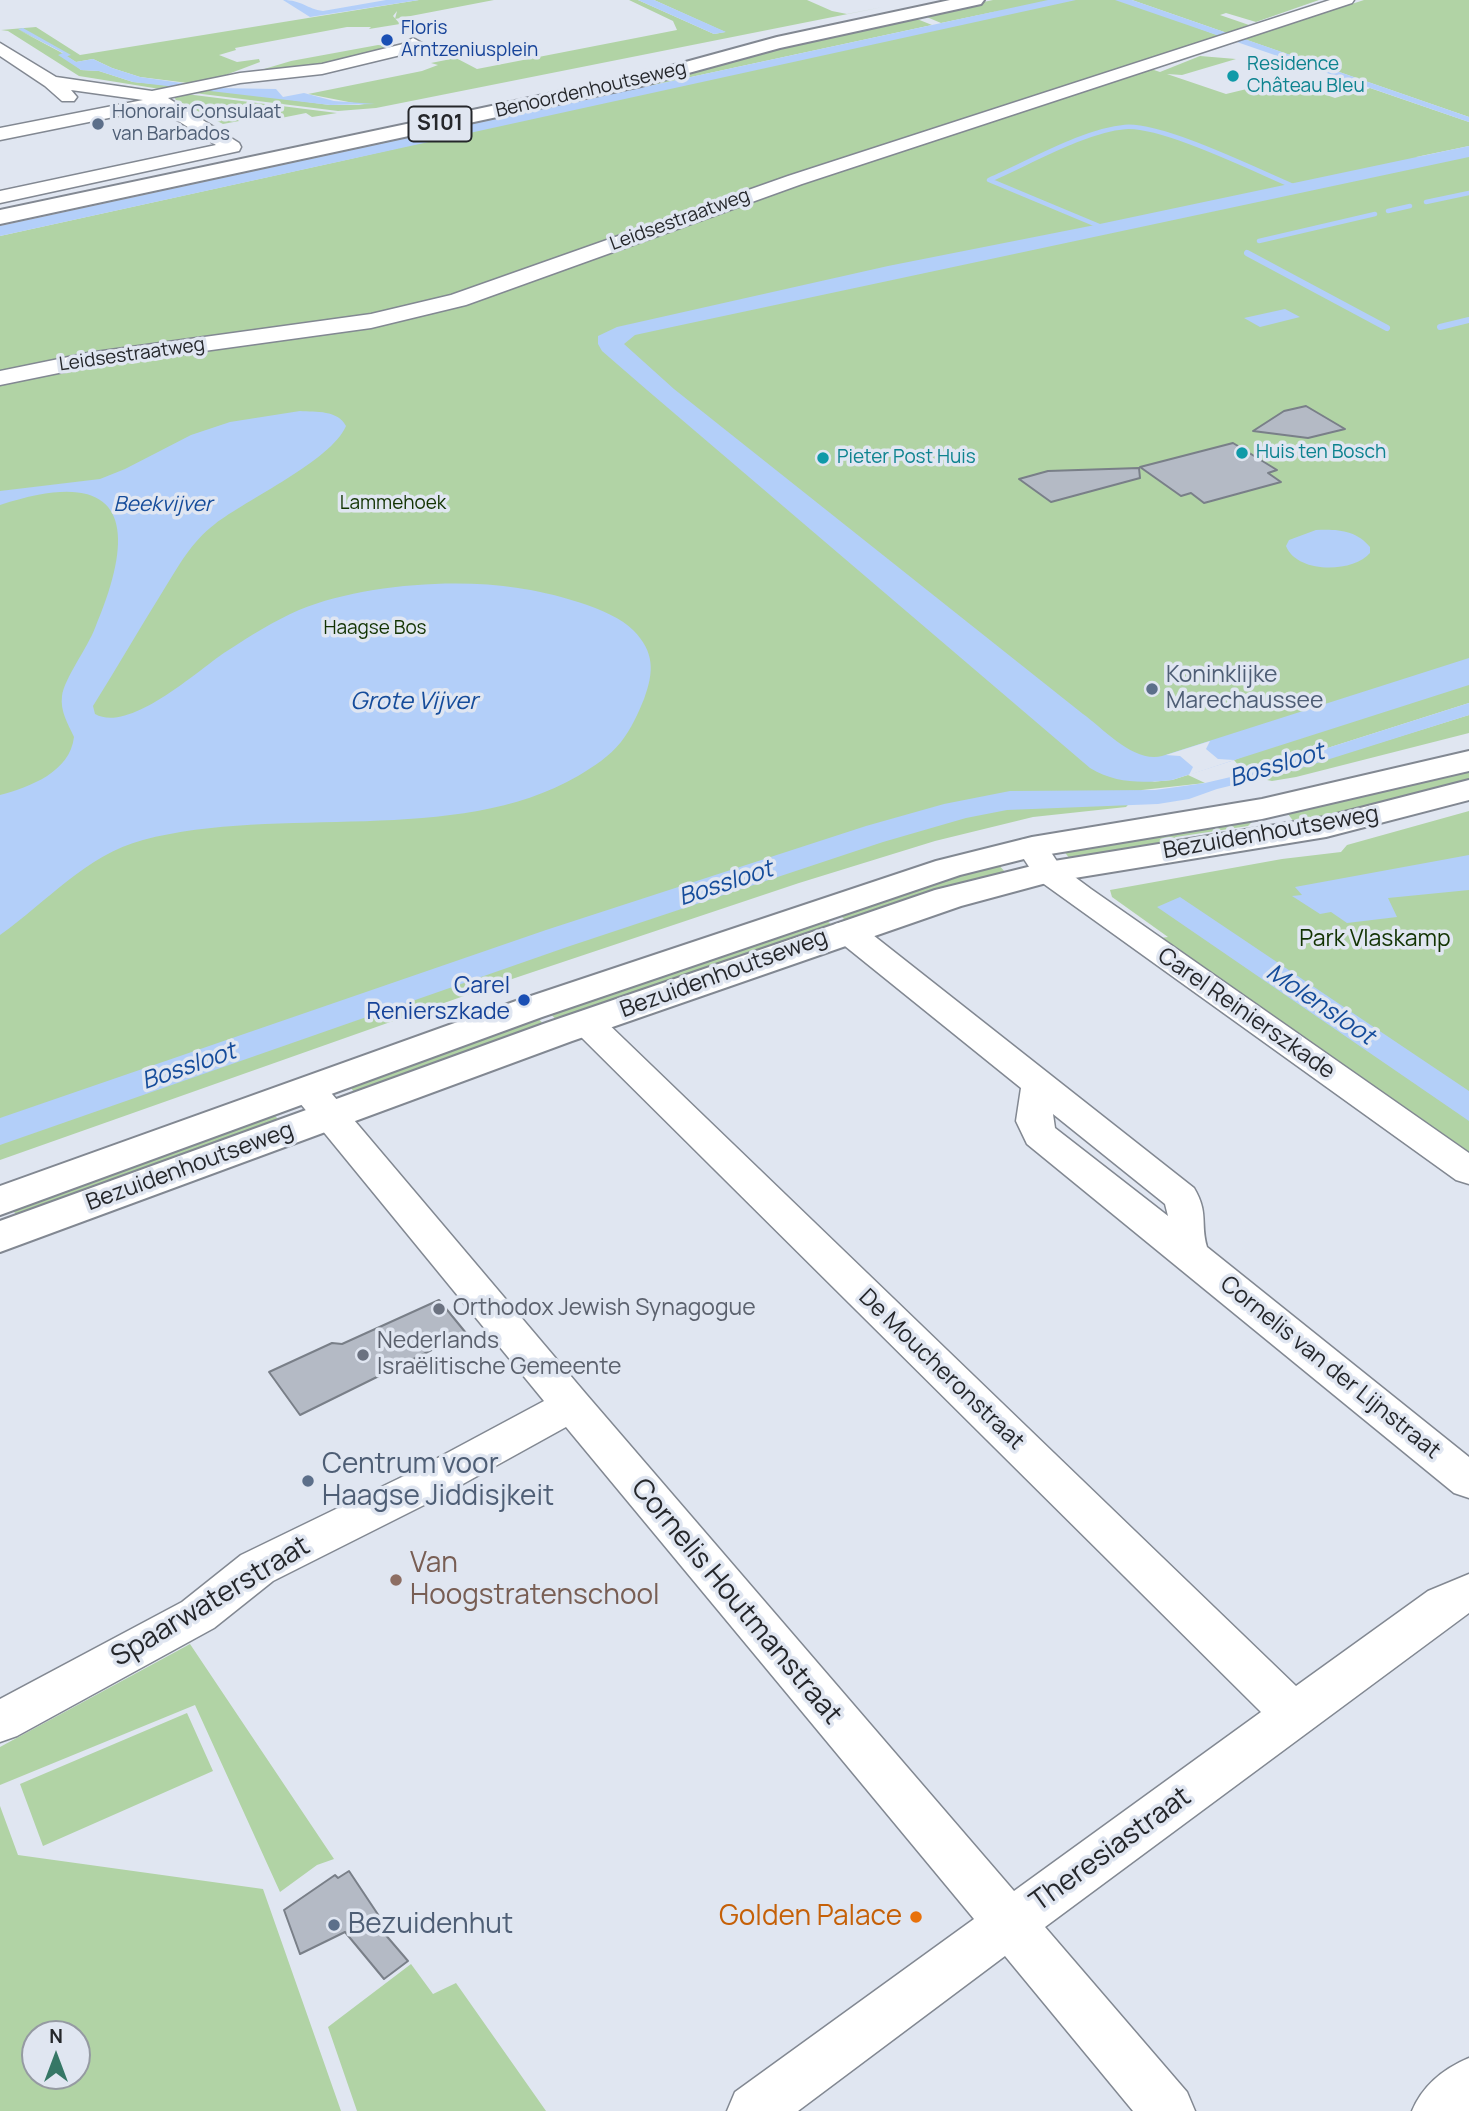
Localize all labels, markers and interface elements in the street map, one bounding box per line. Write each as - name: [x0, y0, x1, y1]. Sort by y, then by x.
- place label: Floris Arntzeniusplein: [401, 18, 538, 62]
- marker: Floris Arntzeniusplein: [379, 32, 395, 48]
- place label: Residence Château Bleu: [1247, 54, 1365, 98]
- street label: Benoordenhoutseweg: [493, 57, 689, 123]
- marker: Residence Château Bleu: [1225, 68, 1241, 84]
- place label: Honorair Consulaat van Barbados: [112, 102, 281, 146]
- road number: S101: [408, 106, 472, 142]
- marker: Honorair Consulaat van Barbados: [90, 116, 106, 132]
- street label: Leidsestraatweg: [607, 184, 753, 256]
- street label: Leidsestraatweg: [58, 333, 206, 377]
- place label: Huis ten Bosch: [1256, 442, 1386, 464]
- marker: Huis ten Bosch: [1234, 445, 1250, 461]
- place label: Pieter Post Huis: [837, 447, 976, 469]
- marker: Pieter Post Huis: [815, 450, 831, 466]
- water label: Beekvijver: [114, 492, 212, 518]
- park label: Lammehoek: [340, 493, 446, 515]
- park label: Haagse Bos: [323, 618, 427, 640]
- place label: Koninklijke Marechaussee: [1166, 662, 1323, 716]
- marker: Koninklijke Marechaussee: [1144, 681, 1160, 697]
- water label: Grote Vijver: [350, 688, 478, 716]
- water label: Bossloot: [1226, 738, 1328, 794]
- street label: Bezuidenhoutseweg: [1161, 800, 1381, 866]
- water label: Bossloot: [675, 855, 777, 913]
- street label: Bezuidenhoutseweg: [617, 924, 831, 1024]
- park label: Park Vlaskamp: [1299, 926, 1451, 954]
- street label: Carel Reinierszkade: [1152, 943, 1340, 1085]
- water label: Molensloot: [1261, 958, 1379, 1052]
- place label: Carel Renierszkade: [367, 973, 510, 1027]
- marker: Carel Renierszkade: [516, 992, 532, 1008]
- water label: Bossloot: [138, 1037, 240, 1097]
- street label: Bezuidenhoutseweg: [83, 1117, 297, 1217]
- street label: Cornelis van der Lijnstraat: [1214, 1271, 1446, 1465]
- street label: De Moucheronstraat: [853, 1284, 1029, 1456]
- place label: Orthodox Jewish Synagogue: [453, 1295, 756, 1323]
- marker: Orthodox Jewish Synagogue: [431, 1301, 447, 1317]
- place label: Nederlands Israëlitische Gemeente: [377, 1328, 621, 1382]
- marker: Nederlands Israëlitische Gemeente: [355, 1347, 371, 1363]
- place label: Centrum voor Haagse Jiddisjkeit: [322, 1448, 554, 1514]
- street label: Cornelis Houtmanstraat: [623, 1472, 849, 1732]
- marker: Centrum voor Haagse Jiddisjkeit: [300, 1473, 316, 1489]
- street label: Spaarwaterstraat: [106, 1530, 316, 1674]
- place label: Van Hoogstratenschool: [410, 1547, 660, 1613]
- marker: Van Hoogstratenschool: [388, 1572, 404, 1588]
- street label: Theresiastraat: [1024, 1780, 1198, 1920]
- place label: Golden Palace: [719, 1900, 902, 1934]
- place label: Bezuidenhut: [348, 1908, 513, 1942]
- marker: Golden Palace: [908, 1909, 924, 1925]
- marker: Bezuidenhut: [326, 1917, 342, 1933]
- north arrow: [21, 2020, 91, 2090]
- text: N: [49, 2023, 63, 2049]

